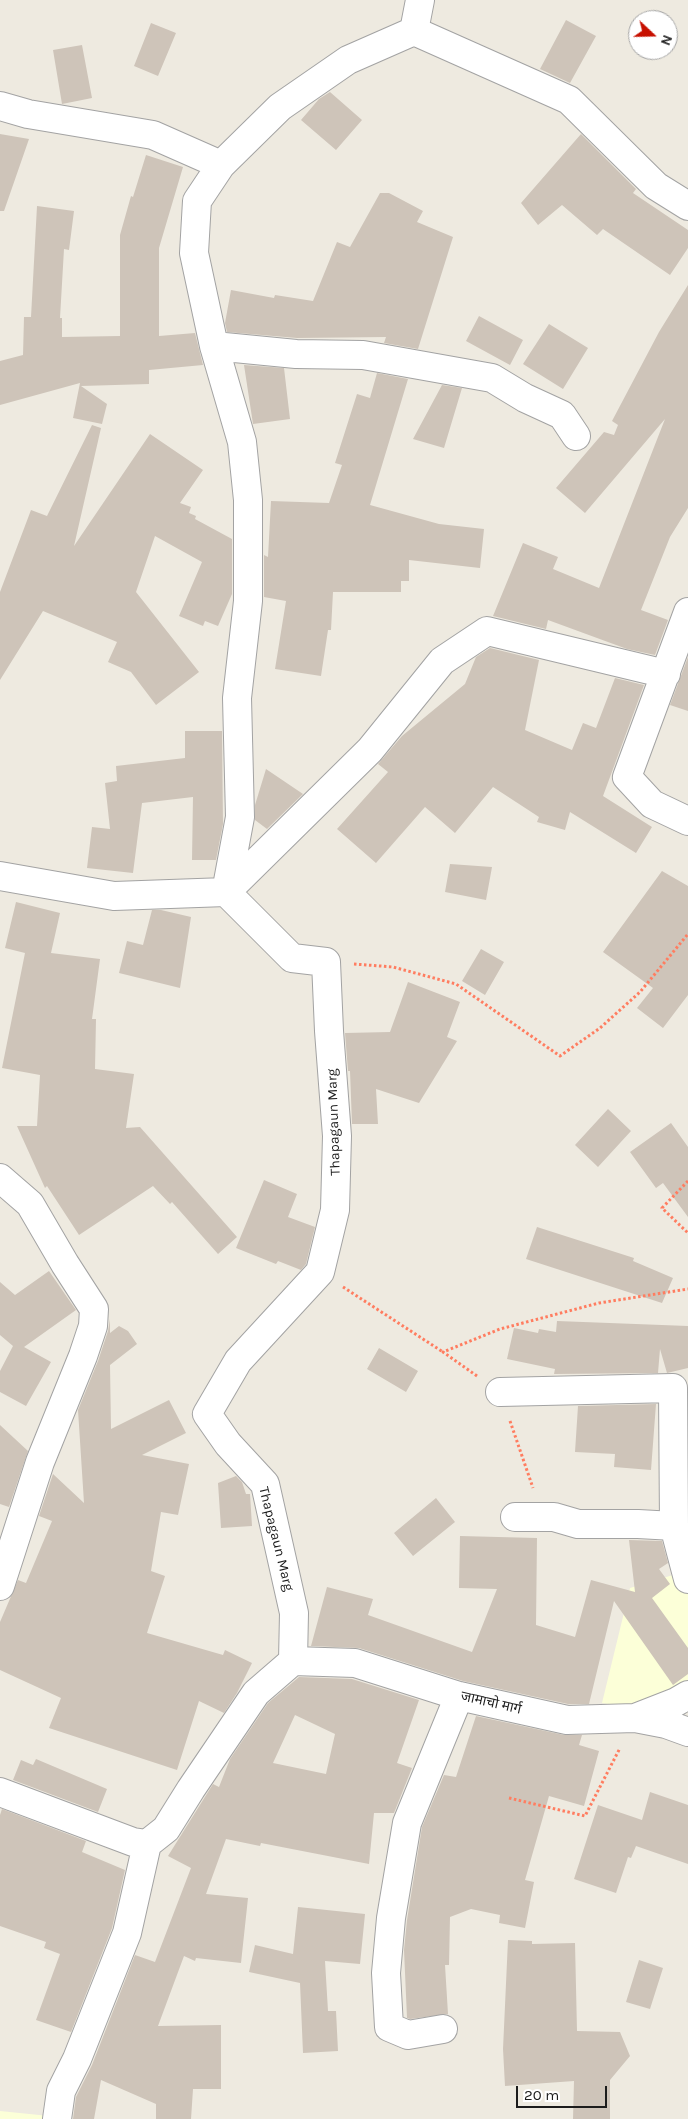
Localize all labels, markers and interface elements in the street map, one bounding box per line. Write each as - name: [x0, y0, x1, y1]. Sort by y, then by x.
- north arrow: [628, 10, 678, 60]
- text: N: [657, 32, 676, 48]
- street label: Thapagaun Marg: [324, 1068, 344, 1176]
- street label: Thapagaun Marg: [255, 1485, 297, 1593]
- street label: जामाचो मार्ग: [459, 1688, 523, 1718]
- scale bar: [518, 2076, 609, 2108]
- text: 20 m: [524, 2086, 559, 2104]

